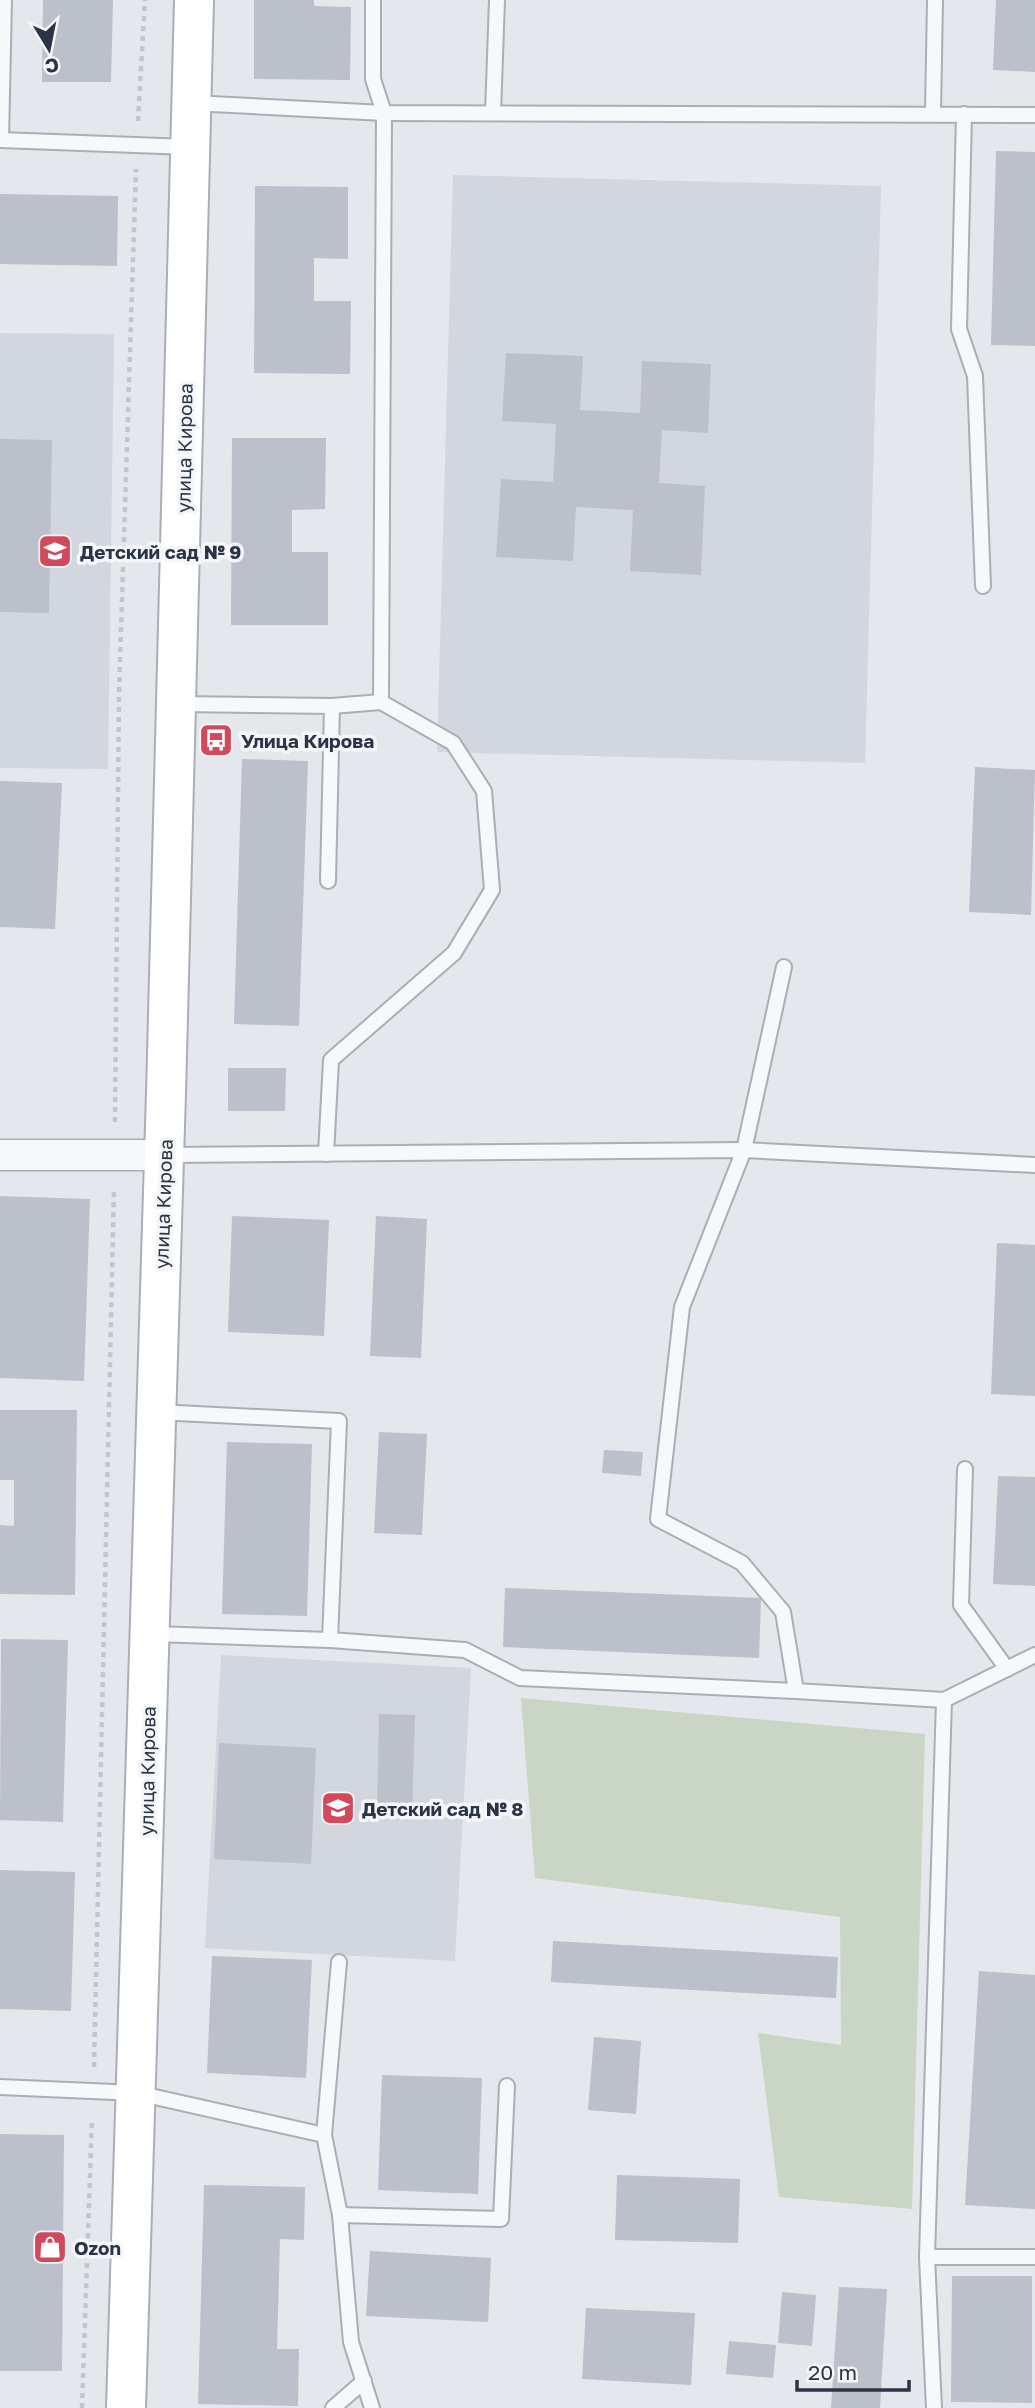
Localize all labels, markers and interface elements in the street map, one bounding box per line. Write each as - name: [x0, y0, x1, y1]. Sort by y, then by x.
- north arrow: [14, 14, 84, 84]
- text: С: [43, 54, 61, 79]
- street label: улица Кирова: [171, 383, 197, 513]
- school or university icon: Детский сад № 9: [36, 532, 74, 570]
- place label: Детский сад № 9: [80, 540, 241, 563]
- bus stop icon: Улица Кирова: [197, 721, 235, 759]
- place label: Улица Кирова: [241, 729, 374, 752]
- street label: улица Кирова: [149, 1139, 177, 1269]
- street label: улица Кирова: [134, 1706, 160, 1836]
- school or university icon: Детский сад № 8: [319, 1789, 357, 1827]
- place label: Детский сад № 8: [362, 1797, 523, 1820]
- shop icon: Ozon: [31, 2228, 69, 2266]
- place label: Ozon: [74, 2236, 121, 2259]
- scale bar: [797, 2348, 909, 2392]
- text: 20 m: [808, 2359, 857, 2385]

